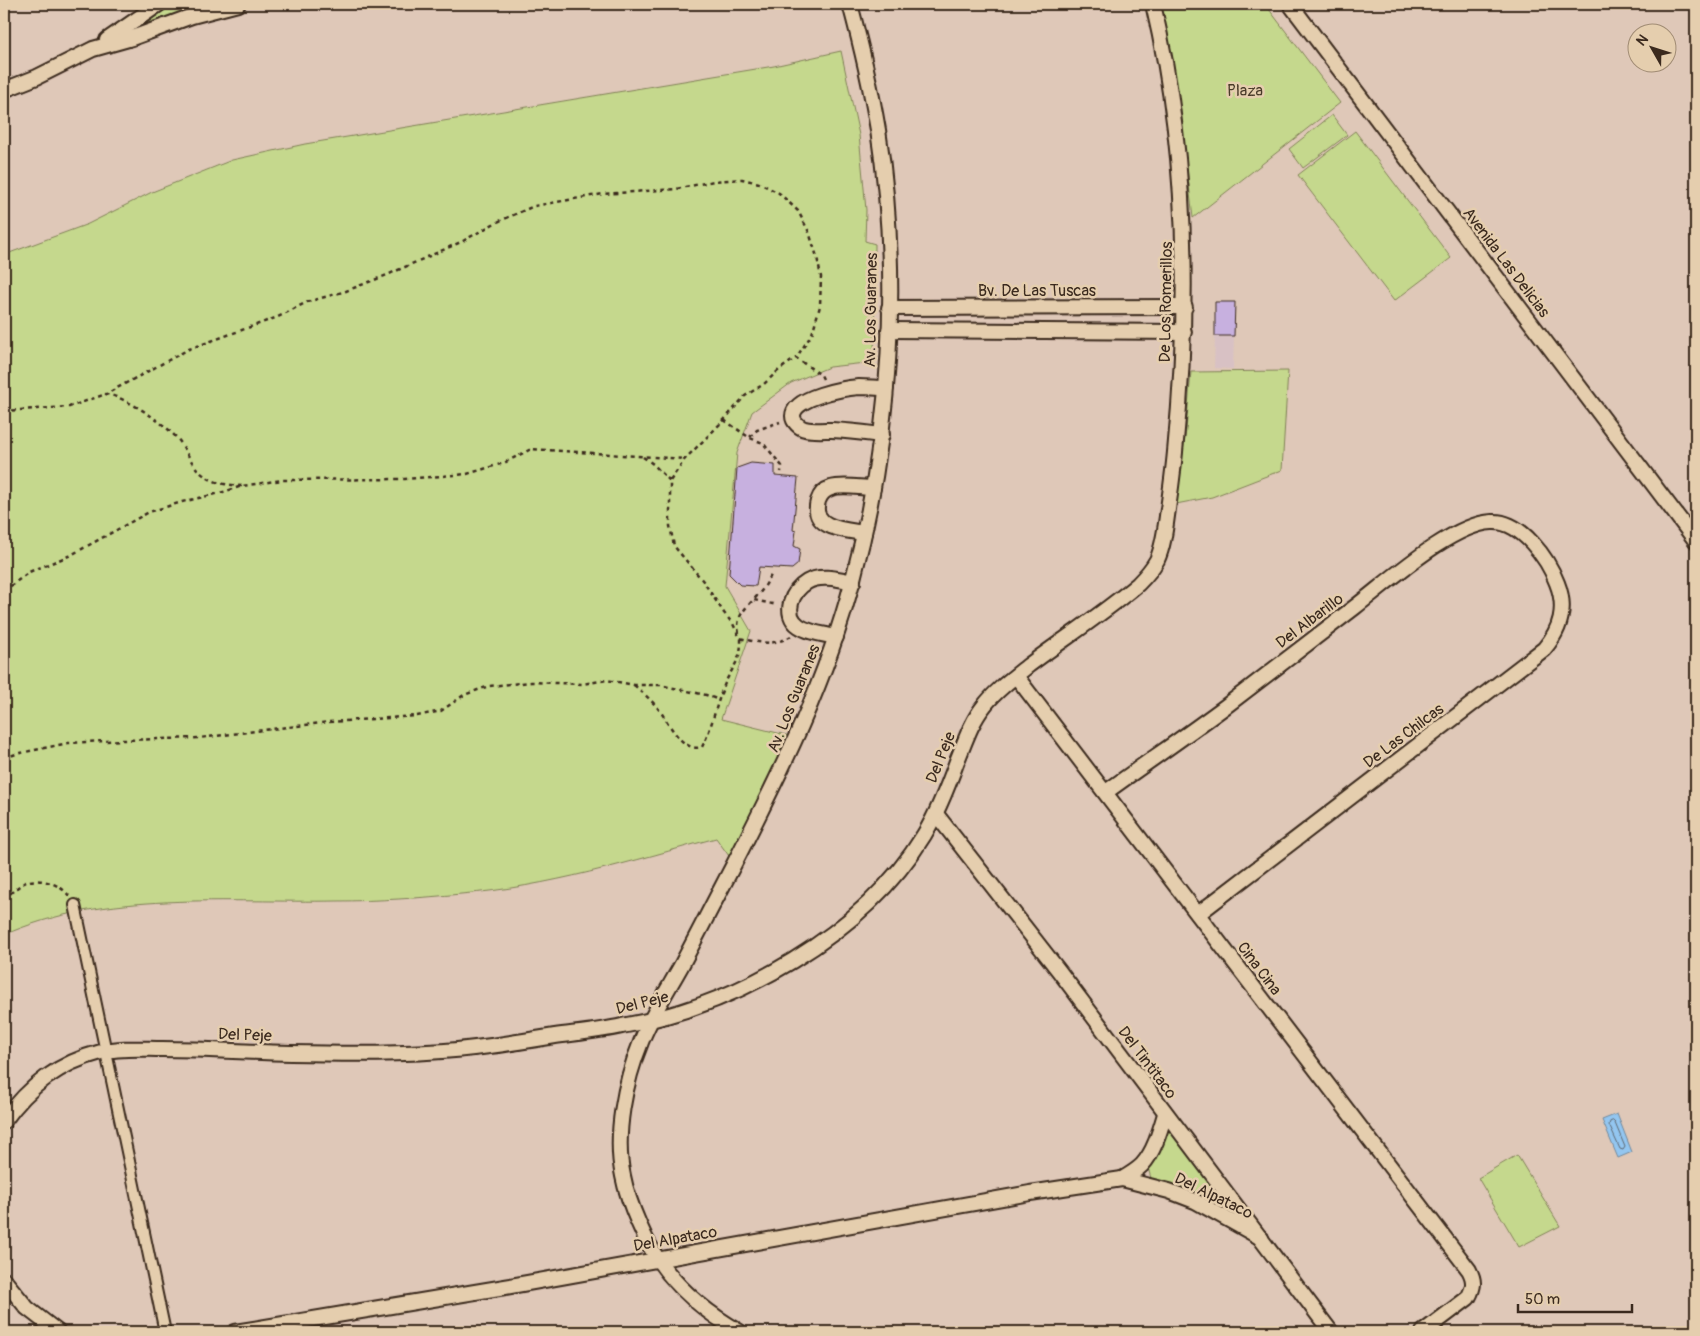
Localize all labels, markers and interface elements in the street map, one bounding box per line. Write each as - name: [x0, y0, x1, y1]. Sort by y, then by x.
- north arrow: [1628, 22, 1678, 72]
- text: N: [1633, 31, 1652, 49]
- park label: Plaza: [1227, 81, 1263, 101]
- street label: Avenida Las Delicias: [1458, 204, 1554, 321]
- street label: De Los Romerillos: [1155, 241, 1177, 363]
- street label: Av. Los Guaranes: [860, 252, 882, 368]
- street label: Bv. De Las Tuscas: [978, 281, 1096, 301]
- street label: Del Albarillo: [1272, 589, 1348, 653]
- street label: Av. Los Guaranes: [763, 641, 825, 755]
- street label: De Las Chilcas: [1359, 699, 1448, 772]
- street label: Del Peje: [922, 729, 960, 786]
- street label: Cina Cina: [1233, 938, 1286, 999]
- street label: Del Peje: [614, 987, 671, 1019]
- street label: Del Tintitaco: [1113, 1022, 1181, 1103]
- street label: Del Peje: [218, 1024, 272, 1046]
- street label: Del Alpataco: [1171, 1168, 1256, 1224]
- street label: Del Alpataco: [632, 1222, 719, 1256]
- scale bar: [1518, 1281, 1631, 1313]
- text: 50 m: [1525, 1290, 1560, 1309]

